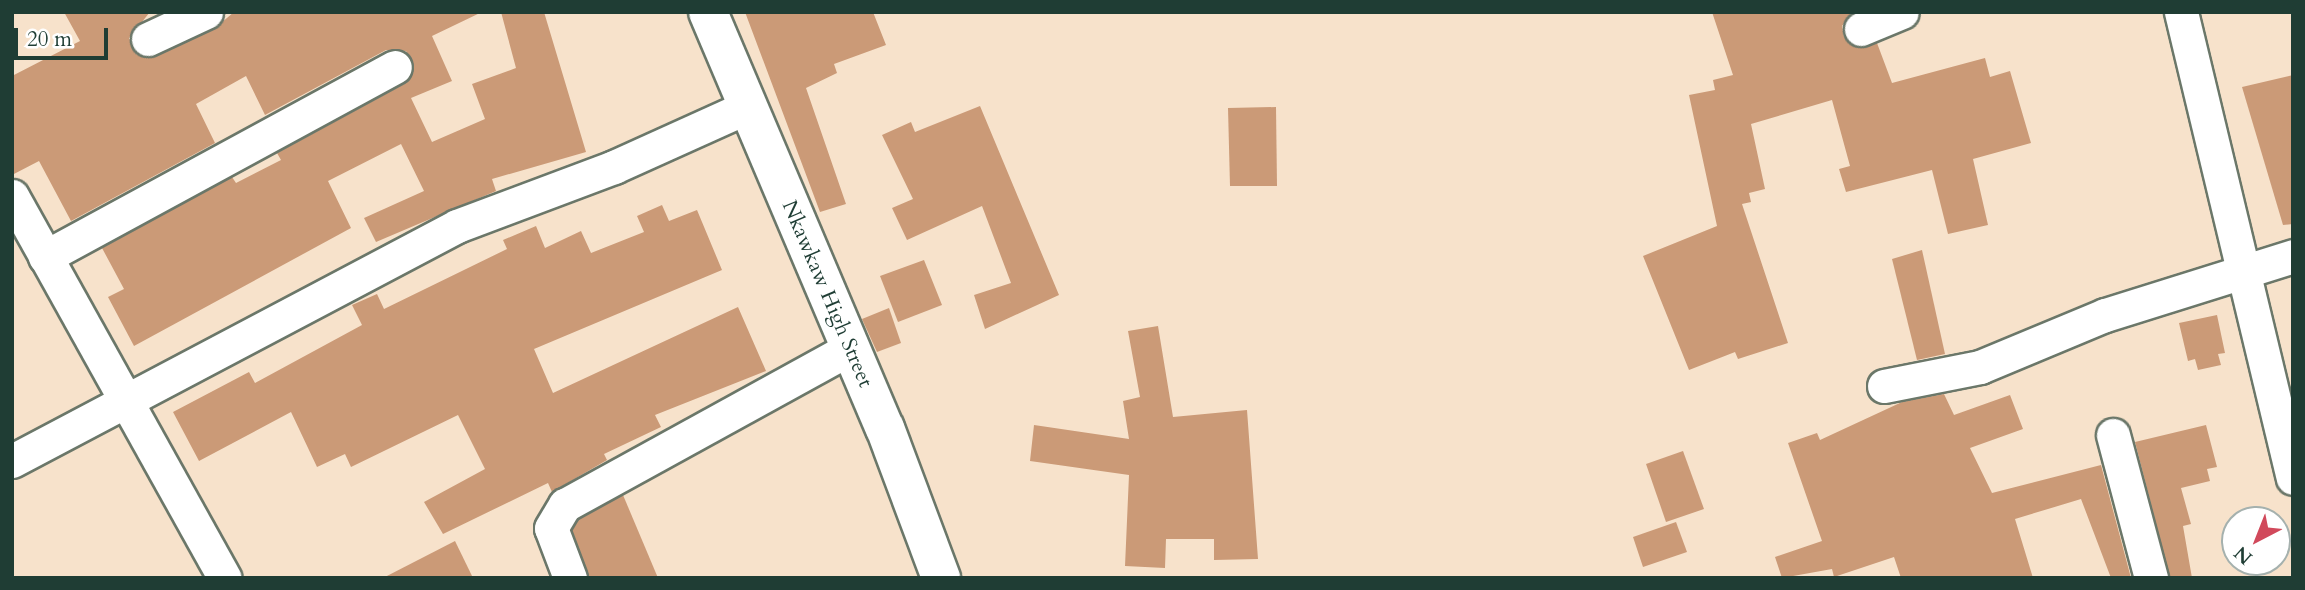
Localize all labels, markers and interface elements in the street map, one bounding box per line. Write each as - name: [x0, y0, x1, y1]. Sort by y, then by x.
- scale bar: [18, 14, 112, 58]
- text: 20 m: [27, 25, 72, 54]
- street label: Nkawkaw High Street: [776, 197, 878, 391]
- north arrow: [2221, 506, 2291, 576]
- text: N: [2228, 540, 2258, 570]

